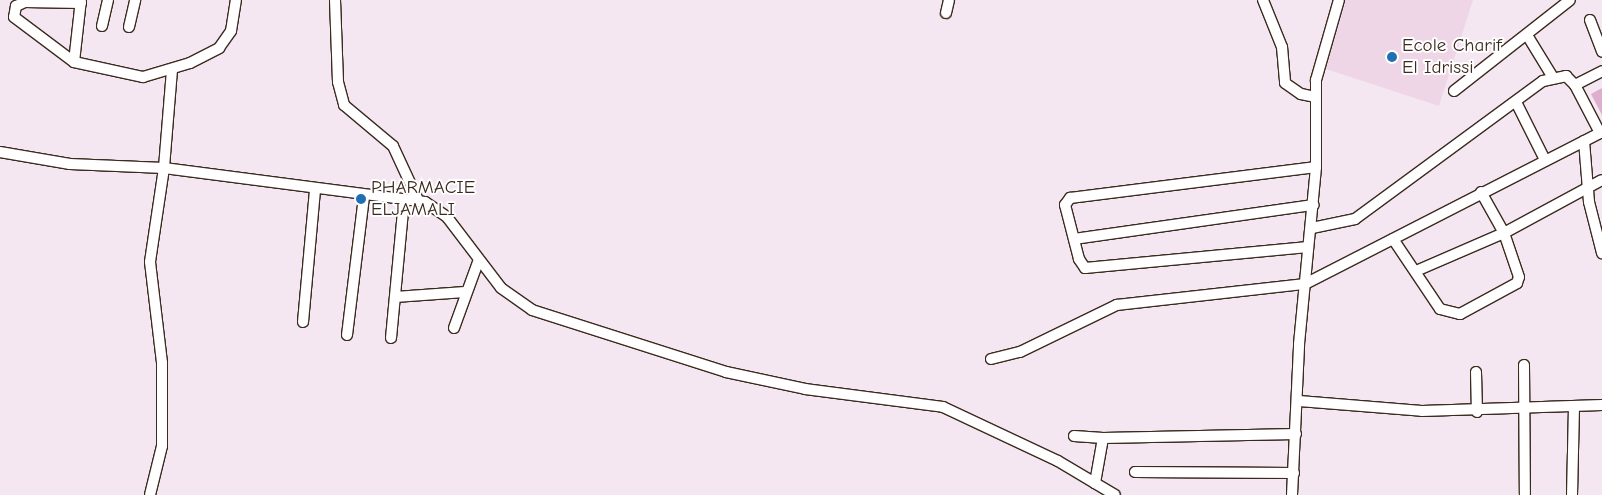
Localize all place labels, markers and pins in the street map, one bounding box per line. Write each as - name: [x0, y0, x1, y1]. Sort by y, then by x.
- place label: Ecole Charif El Idrissi: [1402, 35, 1502, 79]
- marker: Ecole Charif El Idrissi: [1386, 51, 1398, 63]
- place label: PHARMACIE ELJAMALI: [371, 177, 475, 221]
- marker: PHARMACIE ELJAMALI: [355, 193, 367, 205]

